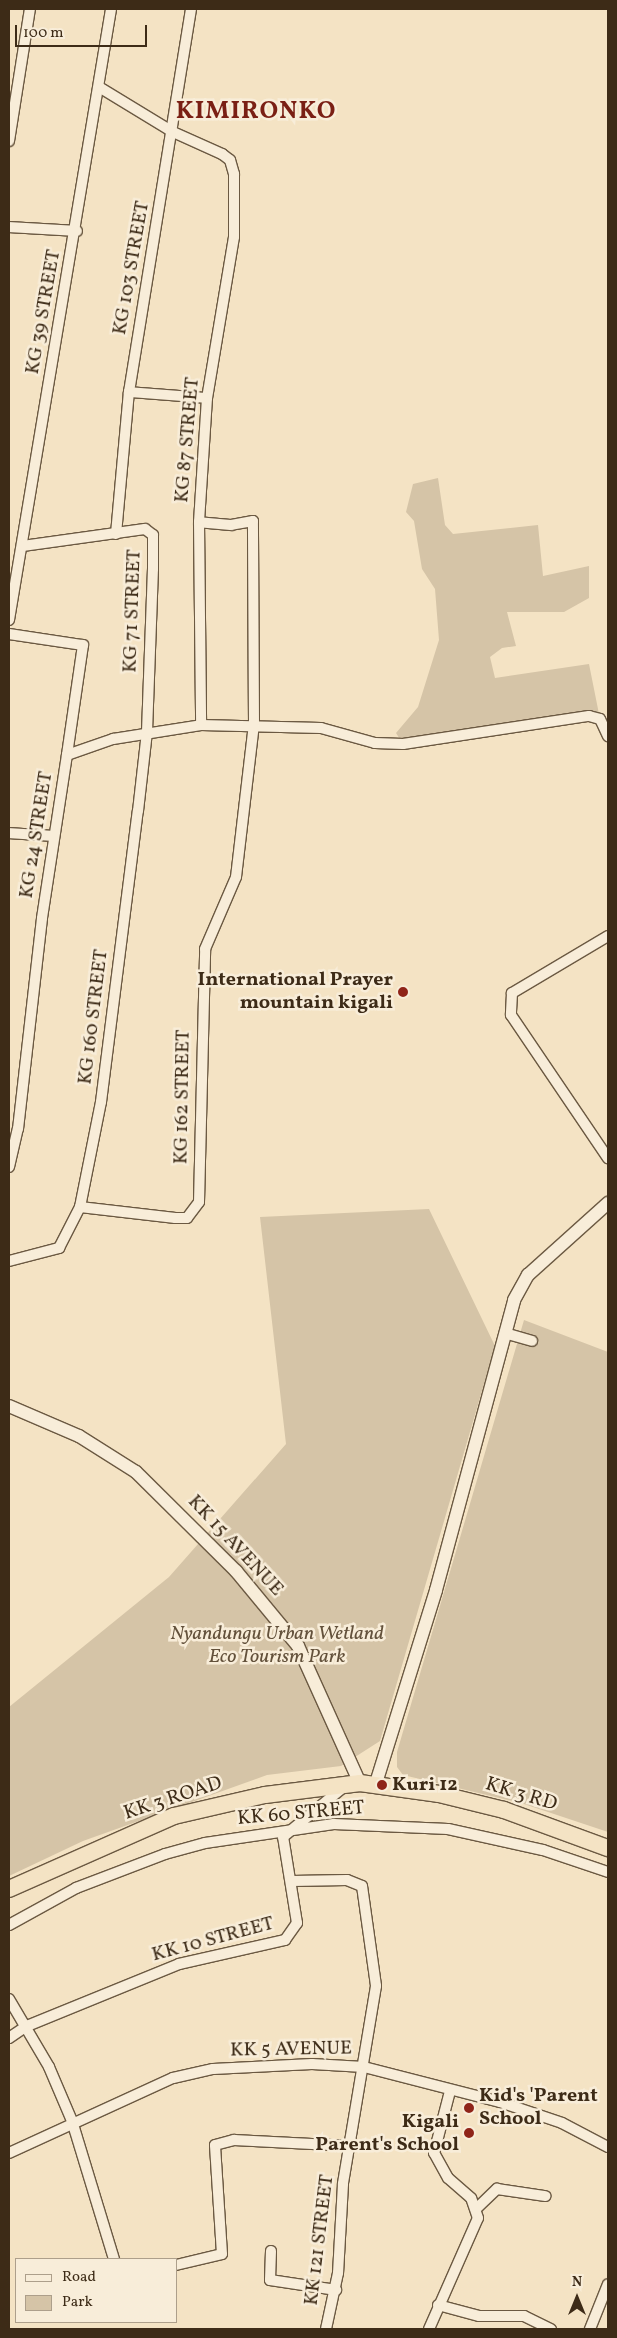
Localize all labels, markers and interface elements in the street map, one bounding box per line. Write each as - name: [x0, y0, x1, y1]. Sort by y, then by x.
- scale bar: [18, 15, 150, 47]
- text: 100 m: [23, 23, 63, 44]
- district label: KIMIRONKO: [175, 97, 337, 127]
- street label: KG 103 STREET: [108, 199, 156, 337]
- street label: KG 39 STREET: [21, 248, 67, 376]
- street label: KG 87 STREET: [171, 376, 205, 504]
- street label: KG 71 STREET: [119, 549, 147, 673]
- street label: KG 24 STREET: [15, 770, 59, 900]
- street label: KG 160 STREET: [74, 948, 114, 1086]
- place label: International Prayer mountain kigali: [198, 968, 393, 1015]
- marker: International Prayer mountain kigali: [397, 986, 409, 998]
- street label: KG 162 STREET: [170, 1029, 196, 1165]
- street label: KK 15 AVENUE: [182, 1490, 288, 1602]
- park label: Nyandungu Urban Wetland Eco Tourism Park: [170, 1622, 384, 1669]
- street label: KK 3 ROAD: [121, 1772, 225, 1826]
- place label: Kuri 12: [392, 1773, 458, 1797]
- street label: KK 3 RD: [482, 1773, 560, 1817]
- marker: Kuri 12: [376, 1779, 388, 1791]
- street label: KK 60 STREET: [236, 1796, 366, 1832]
- street label: KK 10 STREET: [149, 1912, 277, 1968]
- street label: KK 5 AVENUE: [230, 2037, 352, 2063]
- place label: Kid's 'Parent School: [479, 2084, 598, 2131]
- marker: Kid's 'Parent School: [463, 2102, 475, 2114]
- place label: Kigali Parent's School: [315, 2110, 459, 2157]
- marker: Kigali Parent's School: [463, 2127, 475, 2139]
- street label: KK 121 STREET: [300, 2173, 340, 2307]
- legend: [15, 2258, 178, 2323]
- text: Road: [62, 2267, 96, 2288]
- north arrow: [552, 2273, 602, 2323]
- text: N: [572, 2273, 582, 2292]
- text: Park: [62, 2292, 93, 2313]

